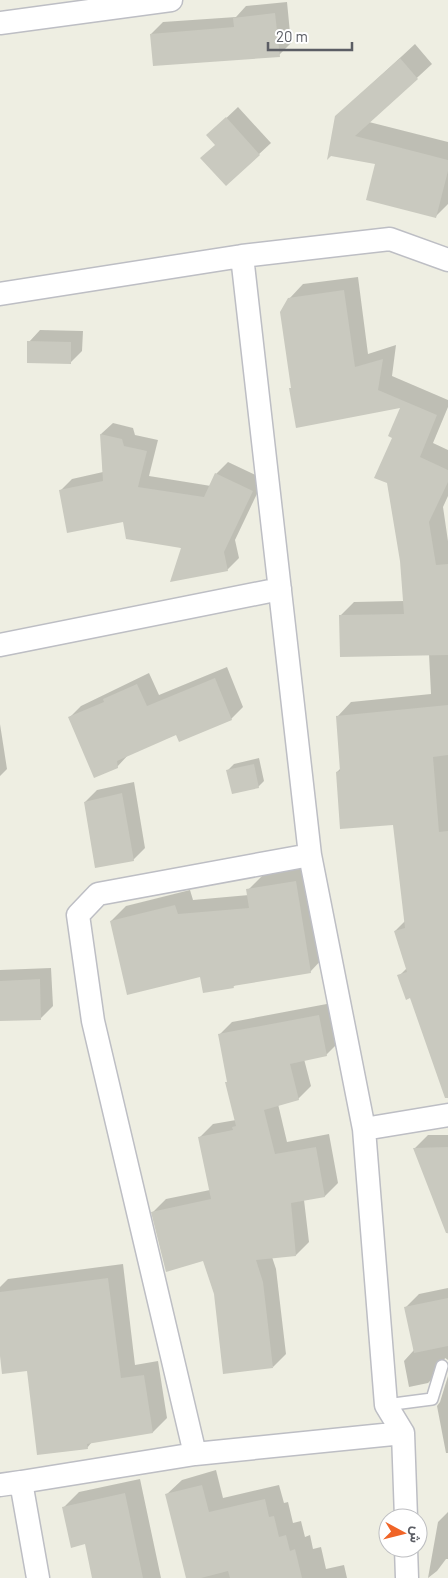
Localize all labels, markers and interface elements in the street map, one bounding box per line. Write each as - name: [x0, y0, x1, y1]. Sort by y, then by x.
- scale bar: [268, 20, 352, 52]
- text: 20 m: [276, 27, 308, 45]
- north arrow: [378, 1508, 428, 1558]
- text: ش: [406, 1525, 426, 1544]

